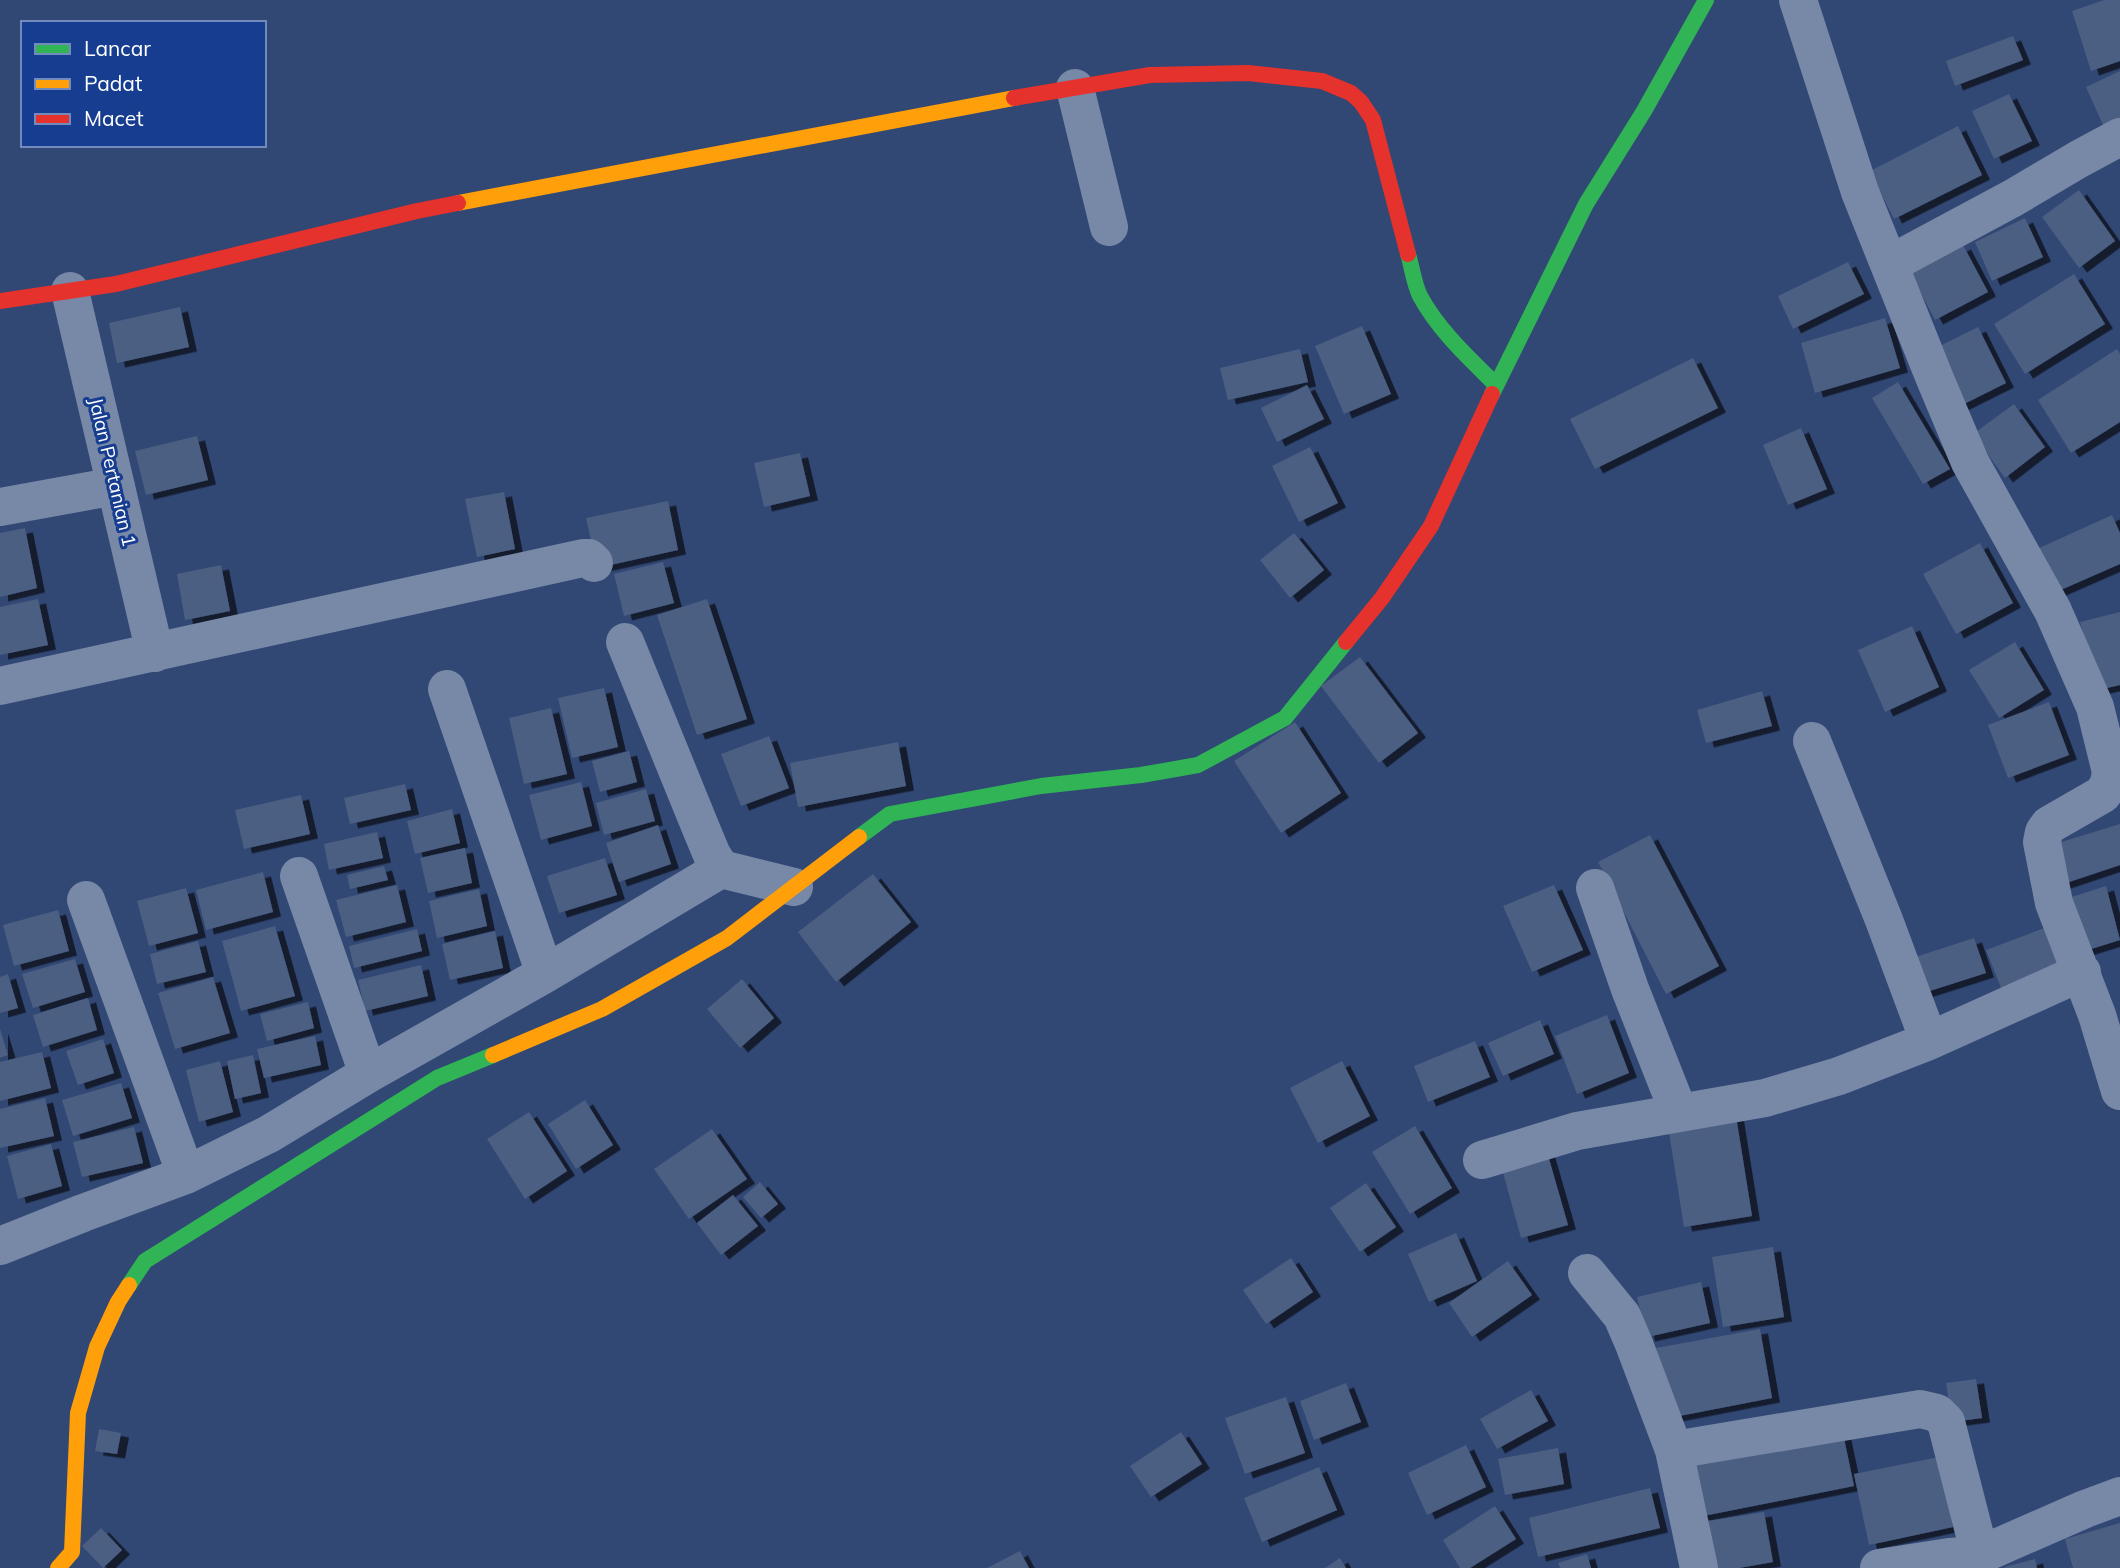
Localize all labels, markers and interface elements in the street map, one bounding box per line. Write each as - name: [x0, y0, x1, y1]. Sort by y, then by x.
- legend: [21, 21, 266, 147]
- text: Lancar: [84, 35, 151, 61]
- text: Padat: [84, 70, 142, 96]
- text: Macet: [84, 105, 144, 131]
- street label: Jalan Pertanian 1: [84, 395, 142, 549]

